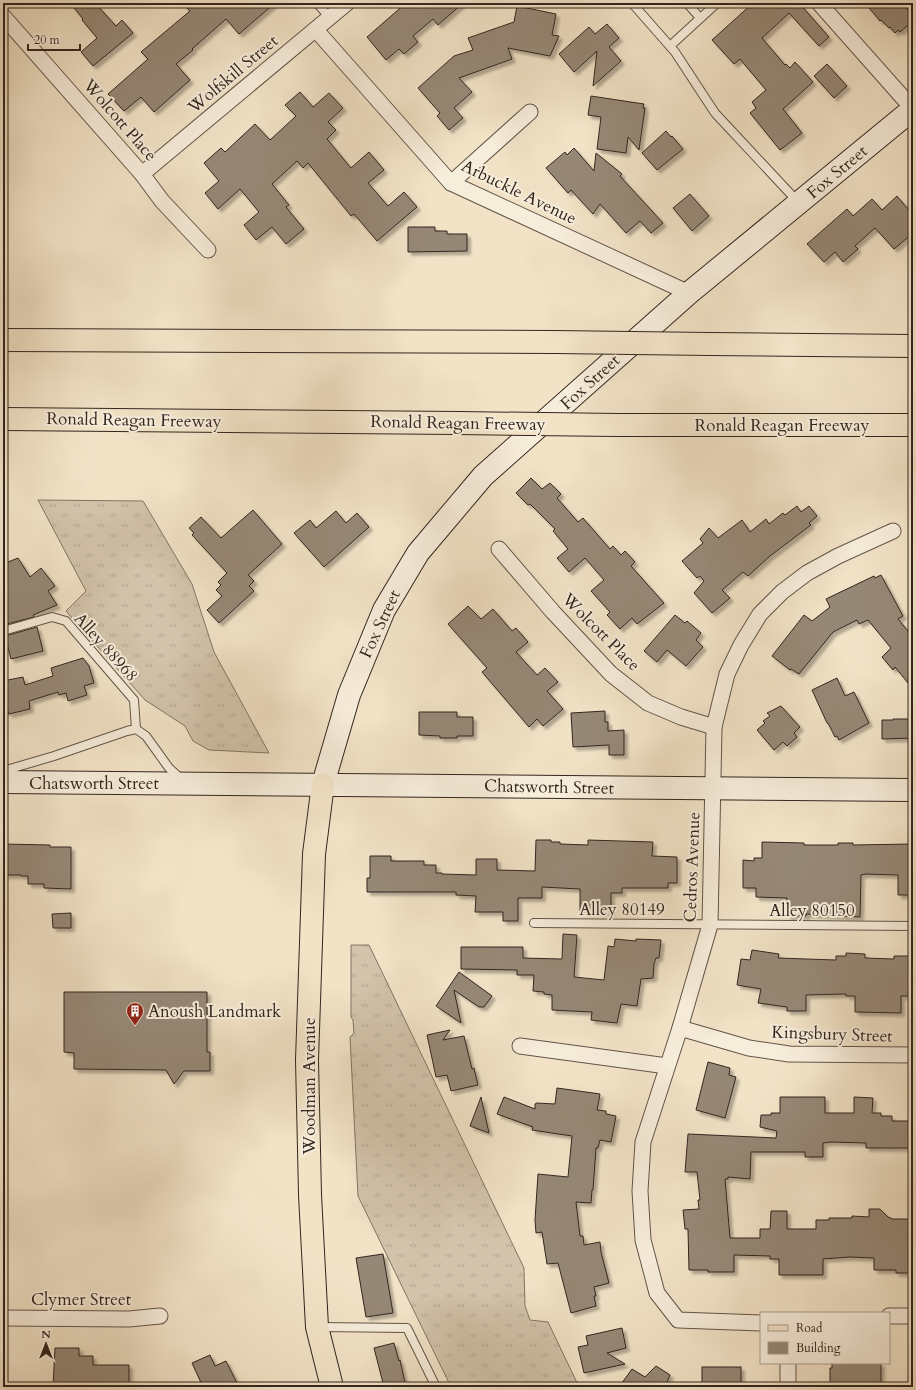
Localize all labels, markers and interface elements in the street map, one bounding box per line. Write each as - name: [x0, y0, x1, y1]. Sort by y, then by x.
- scale bar: [28, 26, 80, 52]
- street label: Wolfskill Street: [182, 29, 283, 119]
- text: 20 m: [34, 32, 61, 48]
- street label: Wolcott Place: [77, 73, 162, 166]
- street label: Fox Street: [802, 139, 873, 204]
- street label: Arbuckle Avenue: [458, 154, 580, 230]
- street label: Fox Street: [555, 349, 625, 415]
- street label: Ronald Reagan Freeway: [46, 407, 222, 433]
- street label: Ronald Reagan Freeway: [370, 410, 546, 436]
- street label: Ronald Reagan Freeway: [694, 414, 870, 437]
- street label: Fox Street: [354, 586, 406, 662]
- street label: Wolcott Place: [556, 587, 645, 676]
- street label: Alley 88968: [69, 608, 143, 686]
- street label: Chatsworth Street: [29, 772, 160, 795]
- street label: Chatsworth Street: [484, 774, 615, 800]
- street label: Cedros Avenue: [679, 811, 705, 923]
- street label: Alley 80149: [579, 898, 665, 921]
- street label: Alley 80150: [769, 899, 855, 922]
- place label: Anoush Landmark: [148, 1000, 282, 1023]
- building icon: Anoush Landmark: [125, 1001, 145, 1026]
- street label: Woodman Avenue: [298, 1017, 321, 1156]
- street label: Kingsbury Street: [771, 1020, 894, 1048]
- street label: Clymer Street: [31, 1288, 132, 1311]
- legend: [760, 1312, 890, 1364]
- text: Road: [796, 1320, 823, 1336]
- north arrow: [26, 1324, 66, 1364]
- text: N: [41, 1327, 51, 1342]
- text: Building: [796, 1340, 841, 1356]

